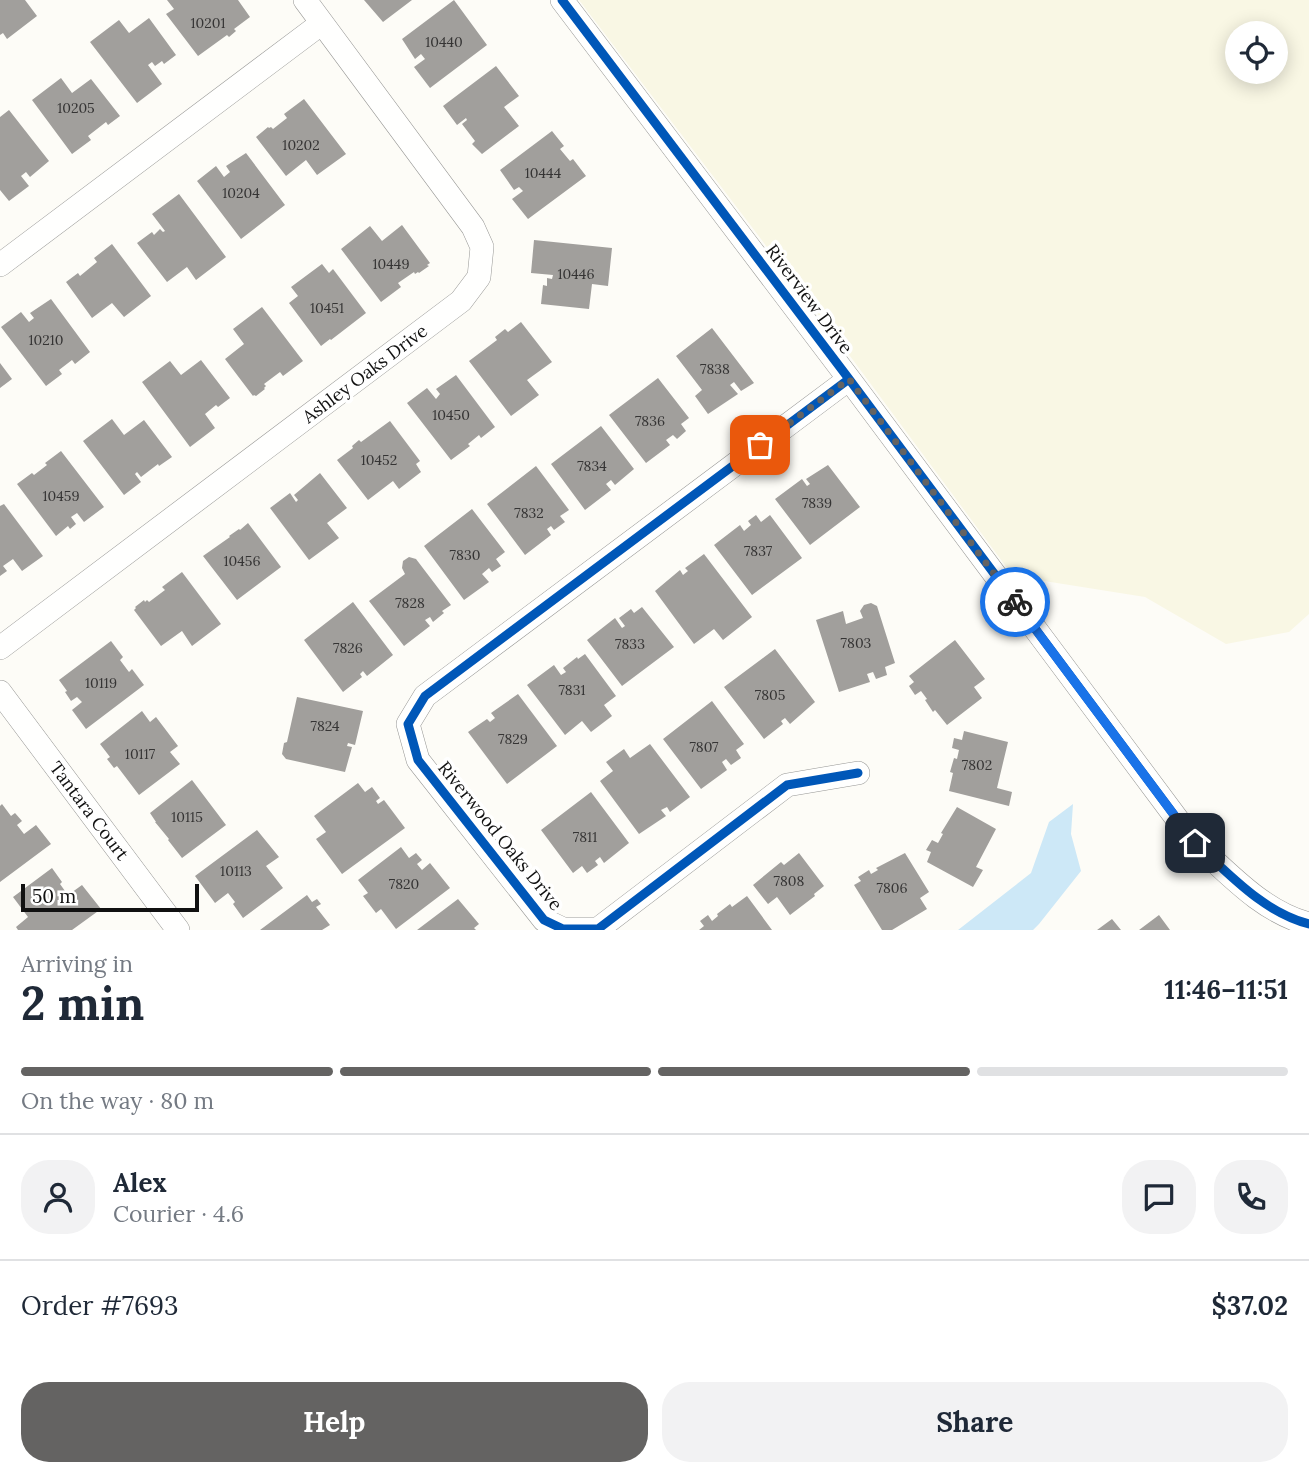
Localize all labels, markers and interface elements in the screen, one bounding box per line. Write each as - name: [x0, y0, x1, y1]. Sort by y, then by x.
- house number: 10201: [191, 14, 226, 32]
- map controls: [1225, 21, 1288, 84]
- button: locate: [1225, 21, 1288, 84]
- house number: 10440: [425, 33, 463, 51]
- house number: 10205: [57, 99, 95, 117]
- house number: 10202: [282, 136, 320, 154]
- house number: 10444: [525, 164, 562, 182]
- house number: 10204: [222, 184, 260, 202]
- street label: Riverview Drive: [761, 239, 858, 358]
- house number: 10449: [372, 255, 410, 273]
- house number: 10446: [557, 265, 595, 283]
- house number: 10451: [310, 299, 344, 317]
- street label: Ashley Oaks Drive: [297, 319, 432, 429]
- house number: 10210: [29, 331, 64, 349]
- house number: 7838: [700, 360, 730, 378]
- house number: 10450: [432, 406, 470, 424]
- house number: 7836: [635, 412, 665, 430]
- pin: [730, 415, 790, 475]
- icon: bag: [741, 426, 779, 464]
- house number: 10452: [361, 451, 397, 469]
- house number: 7834: [577, 457, 607, 475]
- house number: 10459: [42, 487, 80, 505]
- house number: 7839: [802, 494, 832, 512]
- house number: 7832: [514, 504, 544, 522]
- house number: 7837: [744, 542, 773, 560]
- house number: 7830: [450, 546, 480, 564]
- house number: 10456: [223, 552, 261, 570]
- courier: [980, 567, 1050, 637]
- icon: bike: [996, 583, 1034, 621]
- house number: 7828: [395, 594, 425, 612]
- house number: 7803: [841, 634, 872, 652]
- house number: 7833: [615, 635, 645, 653]
- house number: 7826: [333, 639, 363, 657]
- house number: 10119: [85, 674, 117, 692]
- house number: 7831: [558, 681, 586, 699]
- house number: 7805: [755, 686, 785, 704]
- house number: 7824: [310, 717, 340, 735]
- house number: 7829: [498, 730, 528, 748]
- house number: 7807: [689, 738, 719, 756]
- house number: 10117: [125, 745, 156, 763]
- house number: 7802: [962, 756, 992, 774]
- street label: Tantara Court: [45, 757, 134, 865]
- street label: Riverwood Oaks Drive: [433, 757, 568, 915]
- house number: 10115: [171, 808, 203, 826]
- pin: [1165, 813, 1225, 873]
- icon: home: [1176, 824, 1214, 862]
- house number: 7811: [573, 828, 597, 846]
- house number: 10113: [220, 862, 252, 880]
- house number: 7808: [774, 872, 805, 890]
- house number: 7820: [389, 875, 419, 893]
- house number: 7806: [876, 879, 908, 897]
- scale bar: [21, 881, 200, 913]
- text: 50 m: [32, 884, 76, 908]
- text: Arriving in: [21, 949, 133, 978]
- text: 11:46–11:51: [1164, 973, 1288, 1006]
- text: 2 min: [21, 974, 144, 1033]
- text: On the way · 80 m: [21, 1086, 214, 1115]
- button: person: [21, 1160, 95, 1234]
- button: chat: [1122, 1160, 1196, 1234]
- button: phone: [1214, 1160, 1288, 1234]
- text: Alex: [113, 1166, 167, 1199]
- text: Courier · 4.6: [113, 1199, 244, 1228]
- text: Order #7693: [21, 1289, 179, 1322]
- text: $37.02: [1212, 1289, 1288, 1322]
- button: Help: [21, 1382, 648, 1462]
- button: Share: [662, 1382, 1288, 1462]

